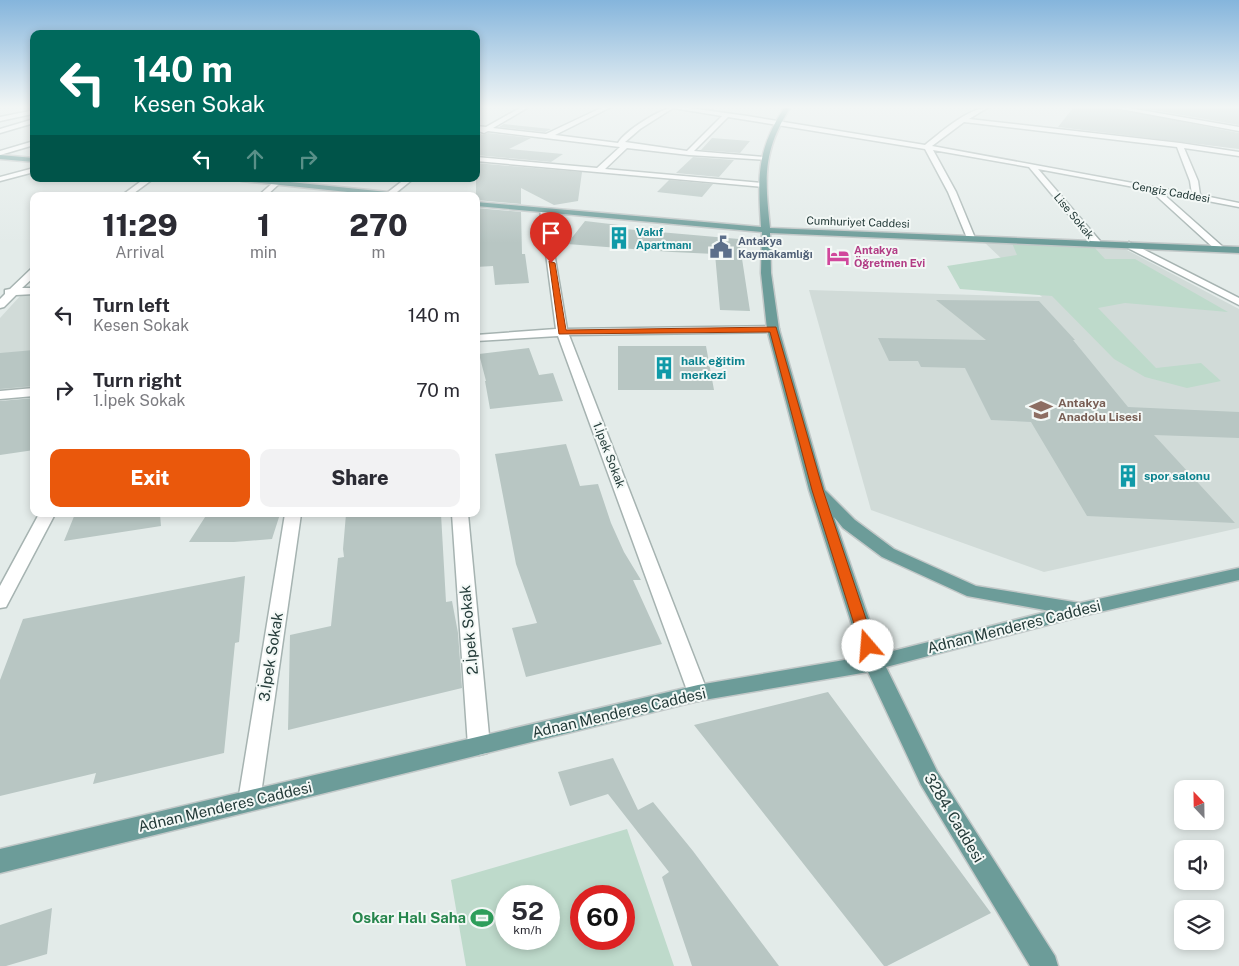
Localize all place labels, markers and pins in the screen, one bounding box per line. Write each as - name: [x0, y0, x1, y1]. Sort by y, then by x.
- pin: [530, 212, 572, 263]
- building icon: Vakıf Apartmanı: [606, 225, 632, 251]
- place label: Vakıf Apartmanı: [636, 226, 691, 251]
- public building icon: Antakya Kaymakamlığı: [708, 234, 734, 260]
- place label: Antakya Kaymakamlığı: [738, 235, 813, 260]
- hotel icon: Antakya Öğretmen Evi: [825, 243, 851, 269]
- place label: Antakya Öğretmen Evi: [854, 244, 925, 269]
- place label: halk eğitim merkezi: [681, 354, 745, 382]
- building icon: halk eğitim merkezi: [651, 355, 677, 381]
- place label: Antakya Anadolu Lisesi: [1058, 396, 1141, 424]
- school or university icon: Antakya Anadolu Lisesi: [1028, 397, 1054, 423]
- building icon: spor salonu: [1115, 463, 1141, 489]
- place label: spor salonu: [1144, 469, 1210, 483]
- sports icon: Oskar Halı Saha: [469, 905, 495, 931]
- place label: Oskar Halı Saha: [352, 909, 466, 926]

